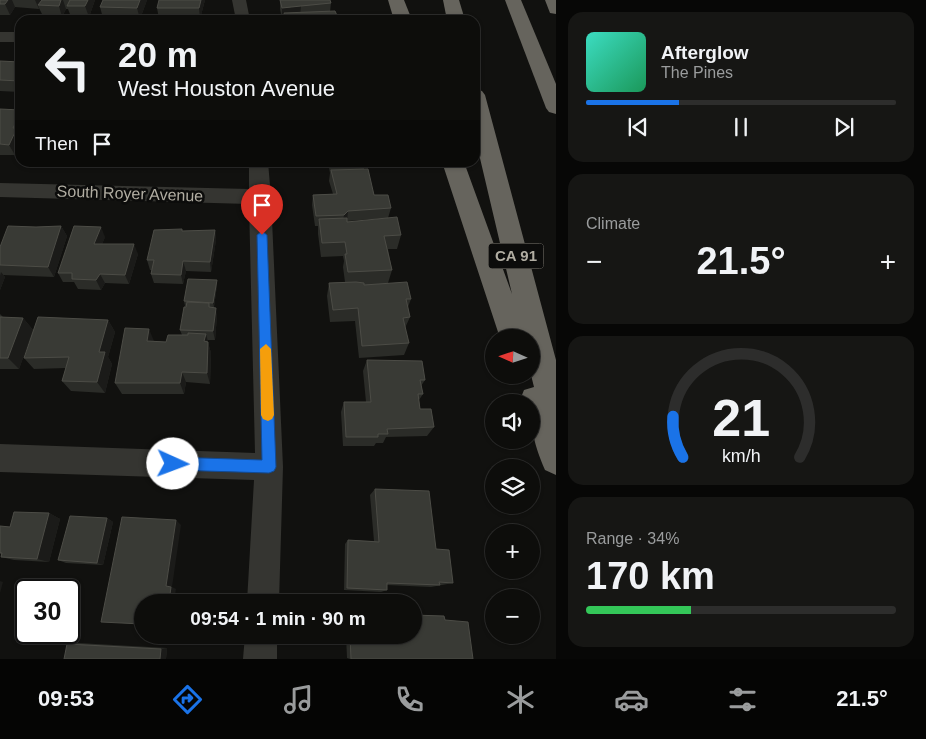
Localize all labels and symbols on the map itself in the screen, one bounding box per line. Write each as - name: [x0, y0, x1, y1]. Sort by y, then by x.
- street label: South Royer Avenue: [56, 182, 204, 205]
- pin: [241, 184, 283, 235]
- road number: CA 91: [488, 244, 544, 268]
- north arrow: [485, 329, 540, 384]
- position arrow: [146, 437, 198, 489]
- speed limit sign: 30: [15, 579, 80, 644]

